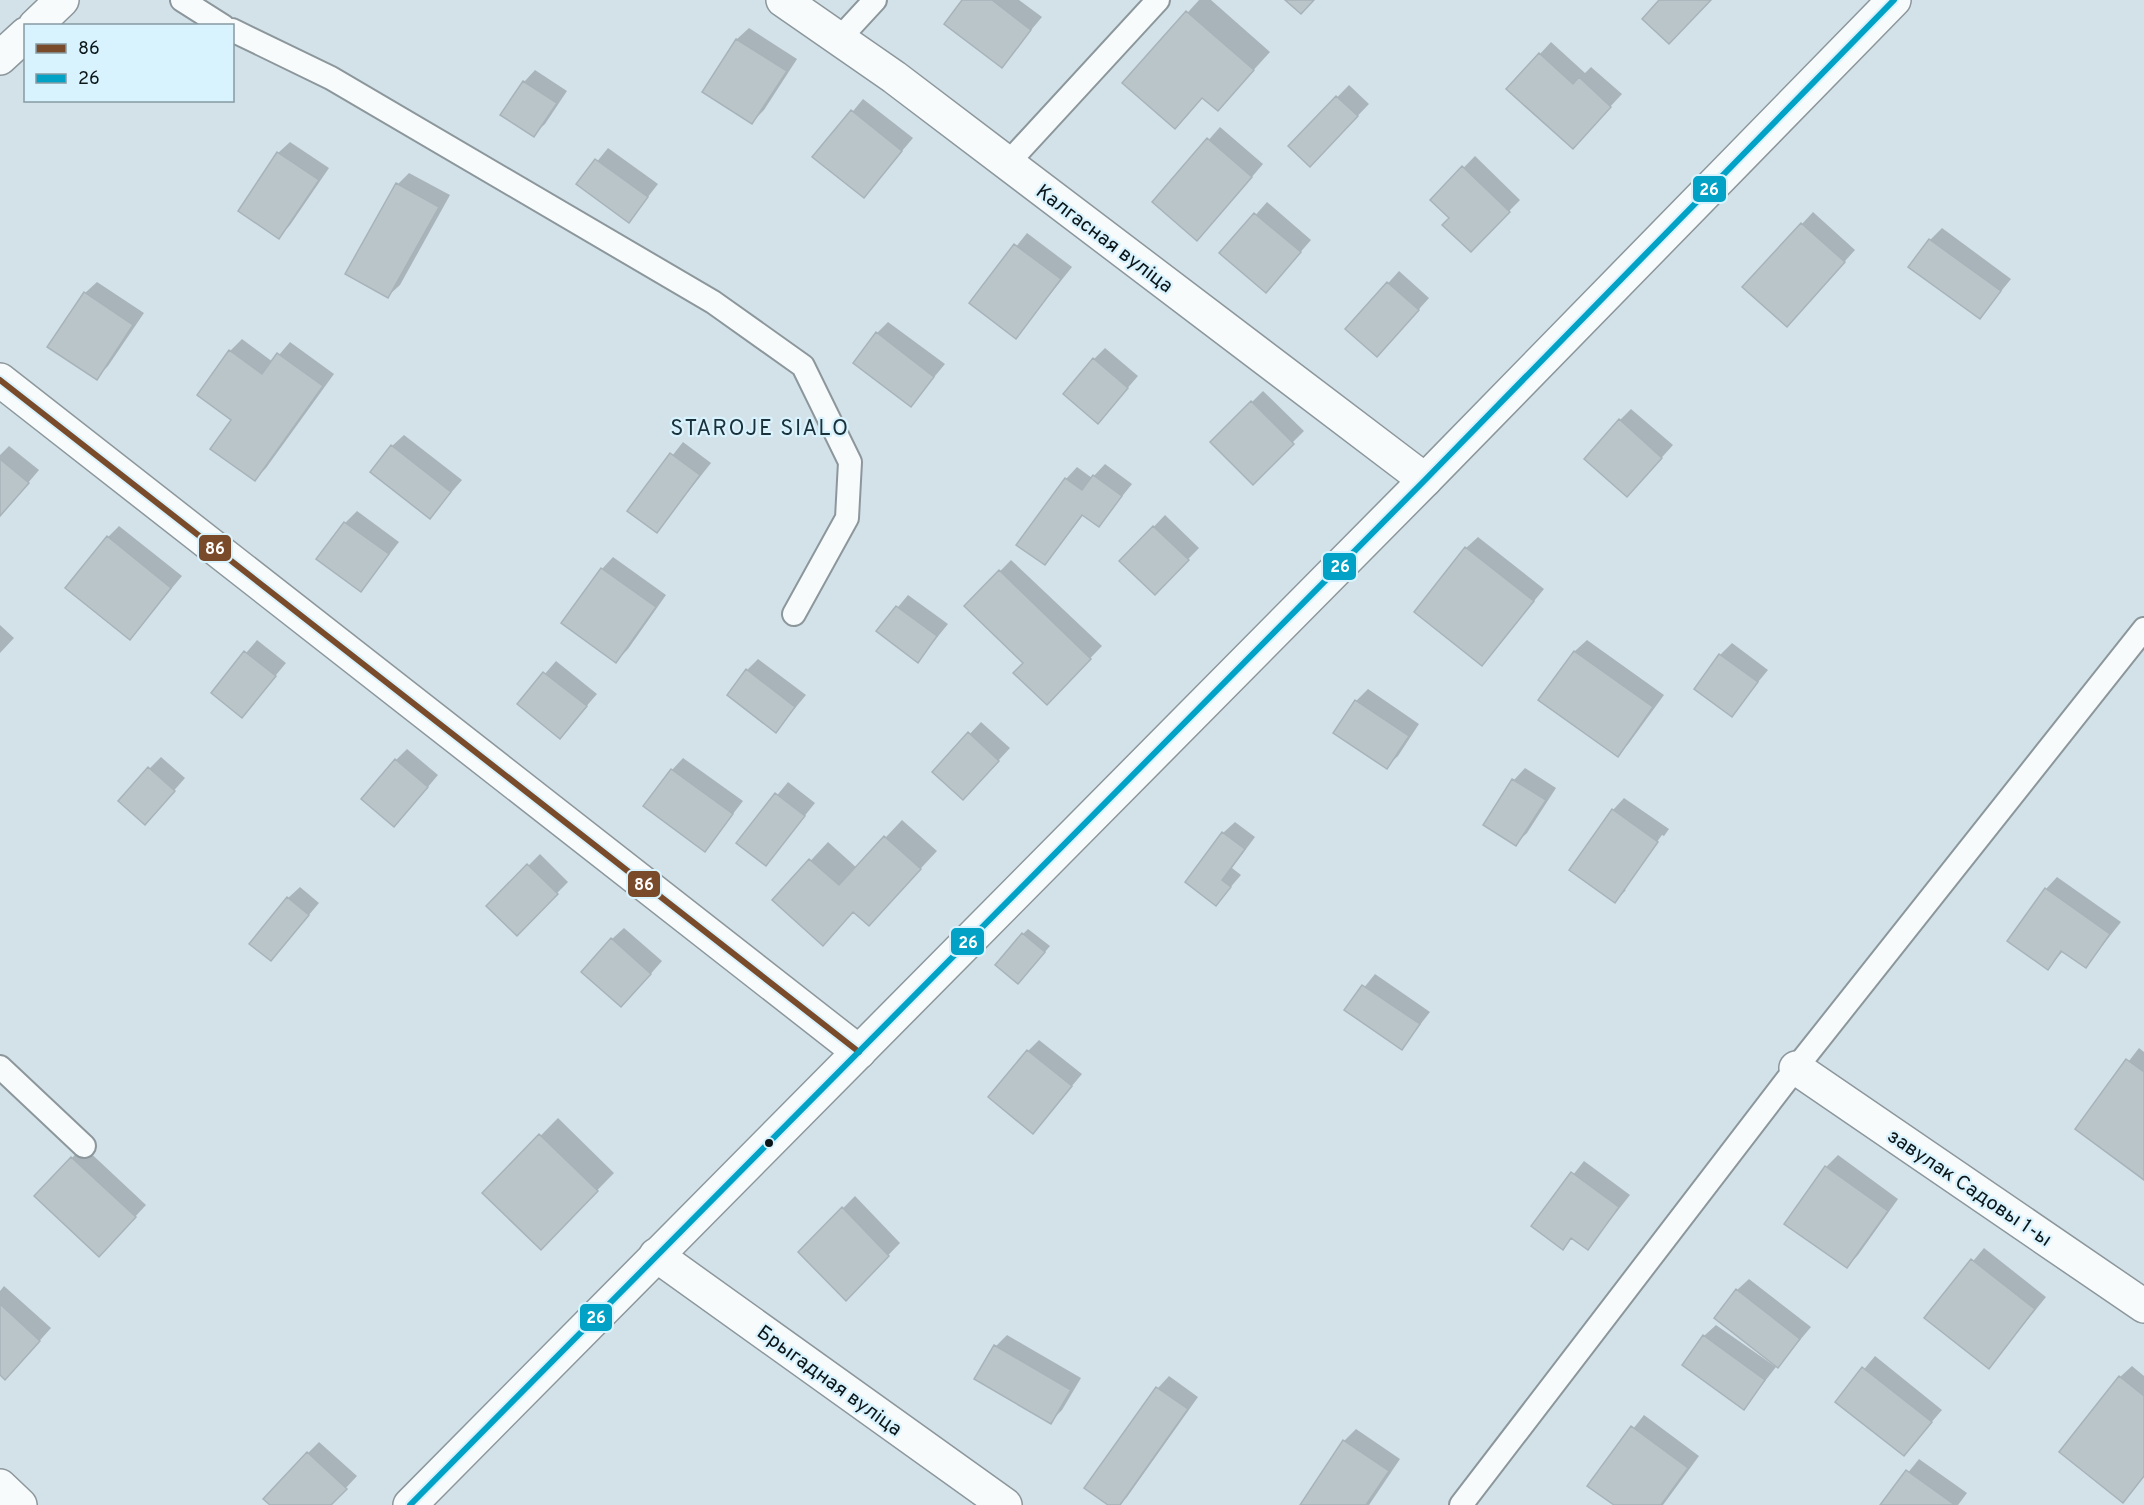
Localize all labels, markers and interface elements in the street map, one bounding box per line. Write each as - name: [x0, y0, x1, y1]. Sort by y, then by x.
- legend: [24, 24, 234, 102]
- text: 86: [78, 38, 100, 61]
- text: 26: [78, 68, 100, 91]
- line badge: 26: [1692, 175, 1727, 203]
- street label: Калгасная вуліца: [1030, 179, 1178, 300]
- text: 26: [1699, 181, 1719, 201]
- district label: STAROJE SIALO: [670, 416, 850, 443]
- line badge: 86: [198, 534, 232, 562]
- text: 86: [205, 540, 225, 560]
- line badge: 26: [1322, 552, 1357, 581]
- text: 26: [1330, 558, 1350, 578]
- line badge: 86: [627, 870, 661, 898]
- text: 86: [634, 876, 654, 896]
- line badge: 26: [950, 927, 985, 956]
- text: 26: [958, 934, 978, 954]
- street label: завулак Садовы 1-ы: [1881, 1124, 2056, 1253]
- unlabelled marker: [763, 1137, 775, 1149]
- line badge: 26: [579, 1303, 613, 1332]
- text: 26: [586, 1309, 606, 1329]
- street label: Брыгадная вуліца: [751, 1320, 907, 1443]

